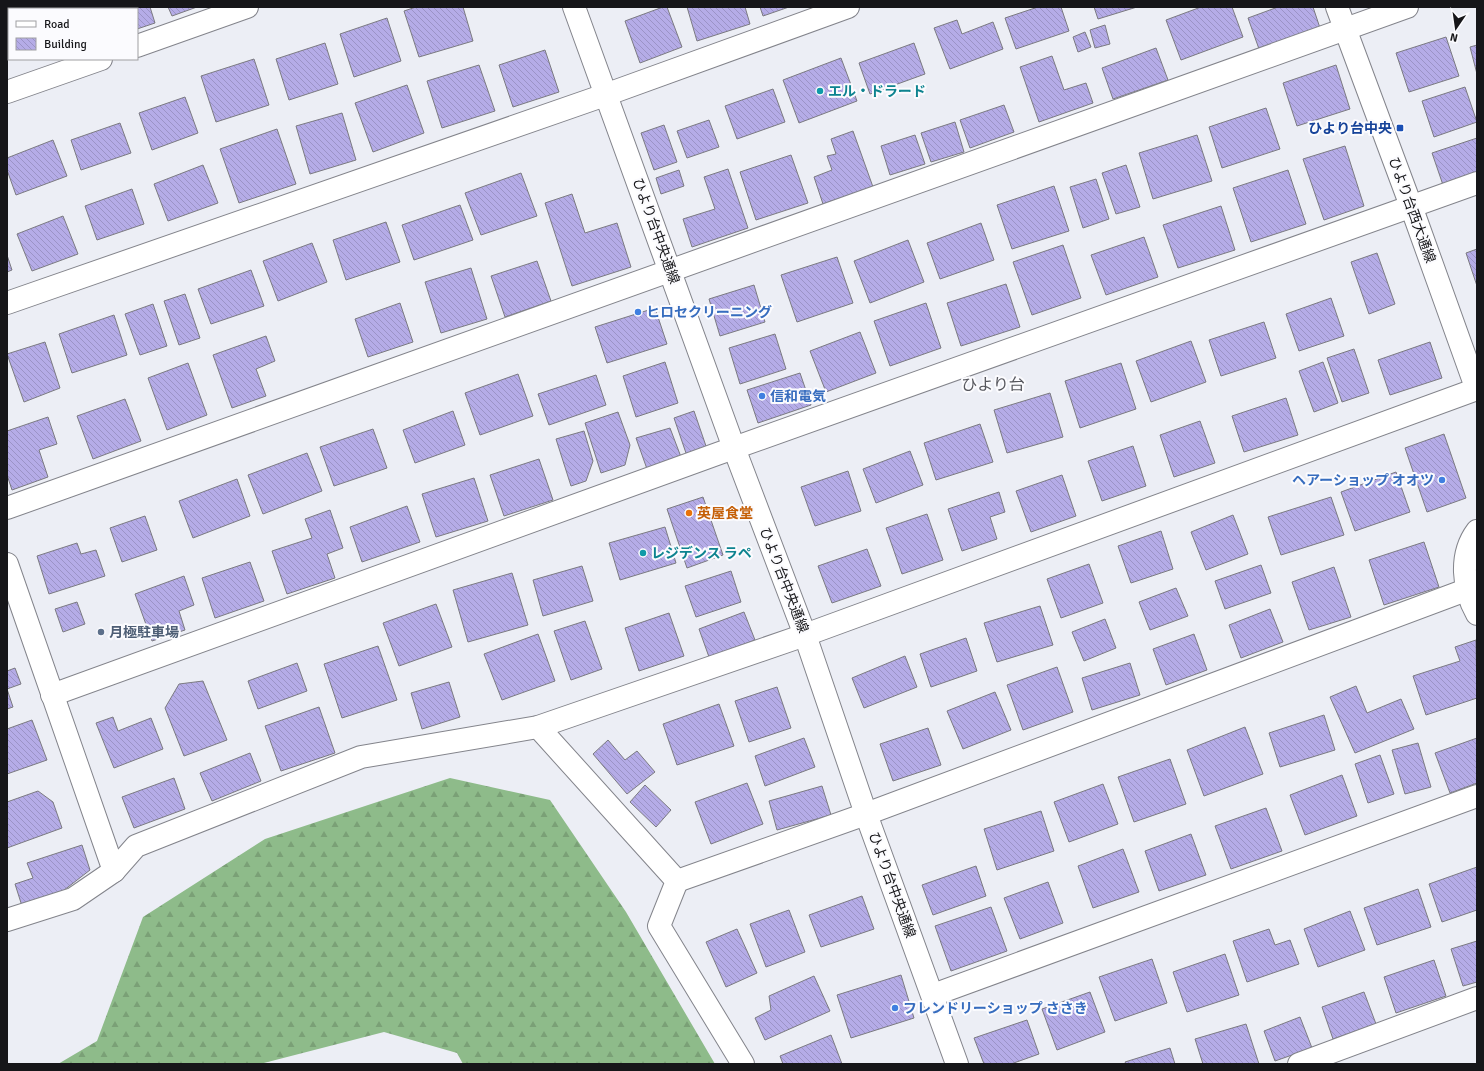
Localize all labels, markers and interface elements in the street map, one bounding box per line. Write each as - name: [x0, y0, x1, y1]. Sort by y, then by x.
- legend: [8, 8, 138, 60]
- north arrow: [1436, 8, 1476, 48]
- text: Road: [44, 17, 70, 32]
- text: N: [1449, 30, 1459, 44]
- text: Building: [44, 37, 87, 52]
- place label: エル・ドラード: [828, 83, 926, 100]
- marker: エル・ドラード: [815, 86, 825, 96]
- place label: ひより台中央: [1308, 120, 1392, 137]
- marker: ひより台中央: [1395, 123, 1405, 133]
- street label: ひより台西大通線: [1385, 155, 1439, 265]
- street label: ひより台中央通線: [629, 176, 683, 286]
- place label: ヒロセクリーニング: [646, 304, 772, 321]
- marker: ヒロセクリーニング: [633, 307, 643, 317]
- district label: ひより台: [961, 375, 1025, 395]
- place label: 信和電気: [770, 388, 826, 405]
- marker: 信和電気: [757, 391, 767, 401]
- place label: ヘアーショップ オオツ: [1292, 472, 1434, 489]
- marker: ヘアーショップ オオツ: [1437, 475, 1447, 485]
- place label: 英屋食堂: [697, 505, 753, 522]
- marker: 英屋食堂: [684, 508, 694, 518]
- street label: ひより台中央通線: [756, 525, 812, 635]
- place label: レジデンス ラペ: [651, 545, 752, 562]
- marker: レジデンス ラペ: [638, 548, 648, 558]
- place label: 月極駐車場: [109, 624, 179, 641]
- marker: 月極駐車場: [96, 627, 106, 637]
- street label: ひより台中央通線: [865, 830, 919, 940]
- place label: フレンドリーショップ ささき: [903, 1000, 1088, 1017]
- marker: フレンドリーショップ ささき: [890, 1003, 900, 1013]

